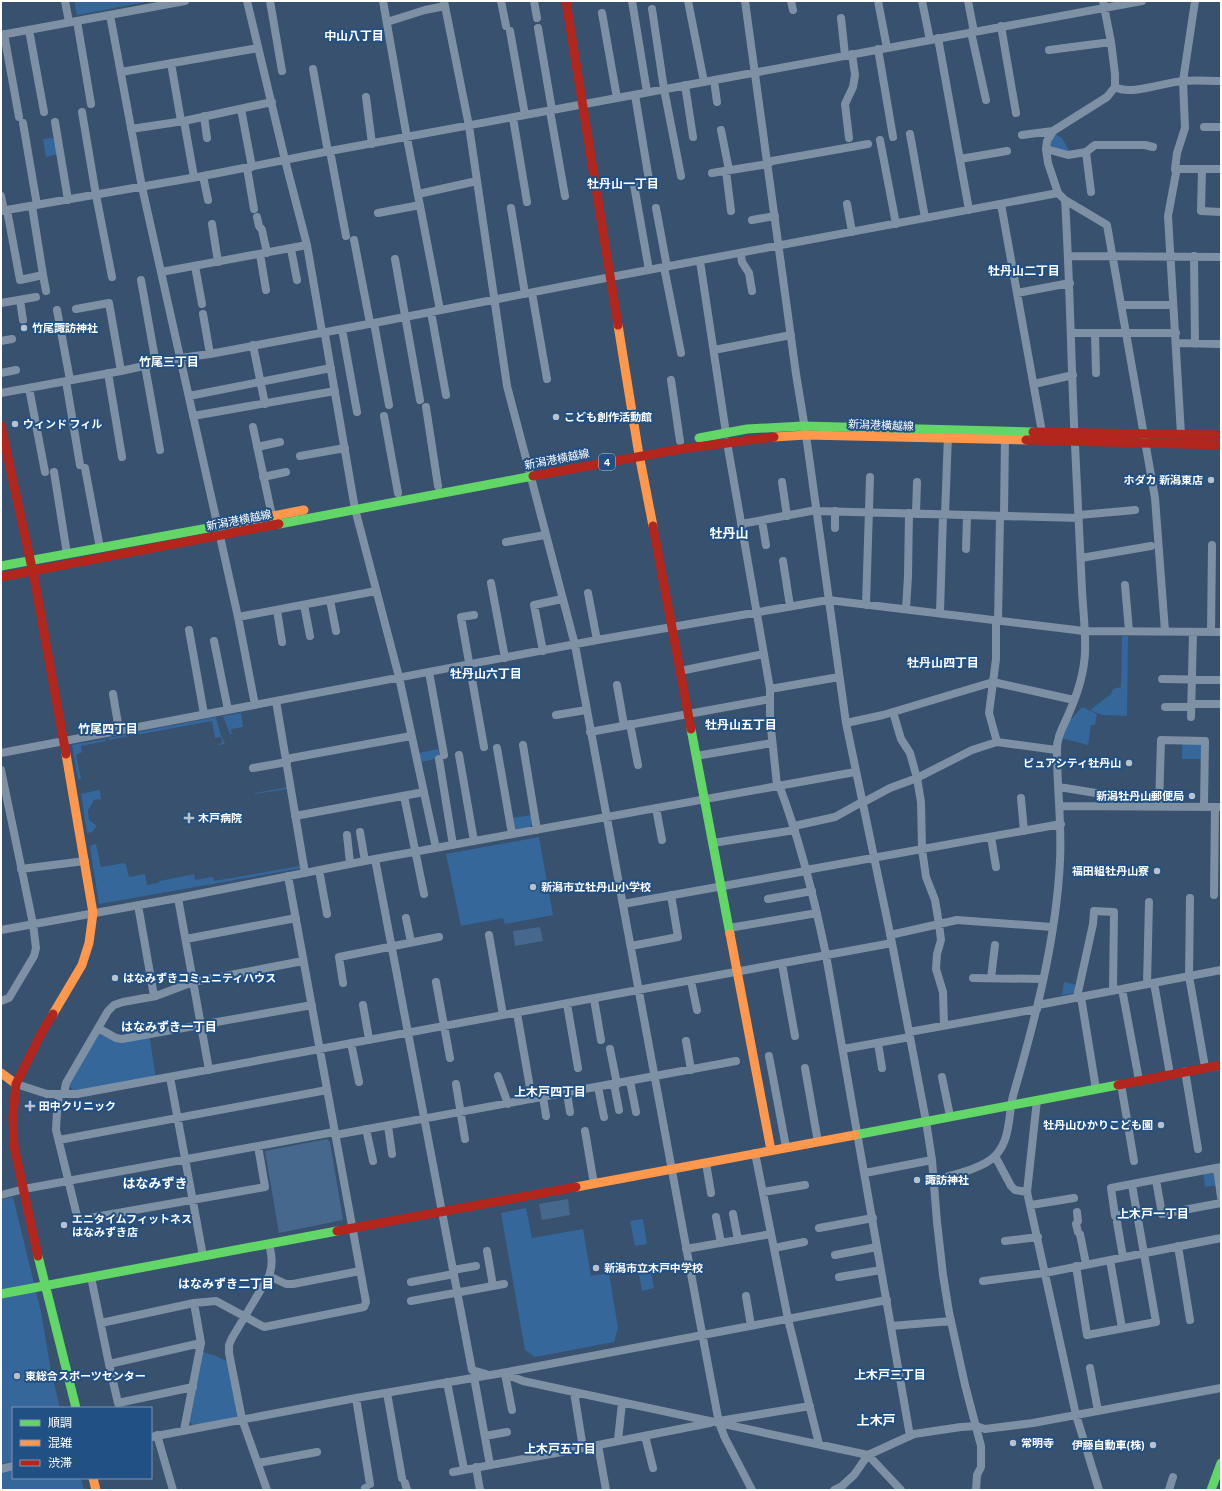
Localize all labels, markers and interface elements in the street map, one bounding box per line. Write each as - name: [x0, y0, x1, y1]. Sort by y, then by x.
- district label: 中山八丁目: [324, 29, 384, 43]
- district label: 牡丹山一丁目: [587, 177, 659, 191]
- district label: 牡丹山二丁目: [988, 264, 1060, 278]
- place label: 竹尾諏訪神社: [32, 322, 98, 334]
- marker: 竹尾諏訪神社: [19, 323, 29, 333]
- district label: 竹尾三丁目: [139, 355, 199, 369]
- place label: こども創作活動館: [564, 411, 652, 423]
- marker: こども創作活動館: [551, 412, 561, 422]
- place label: ウィンド フィル: [23, 418, 102, 430]
- street label: 新潟港横越線: [848, 418, 914, 432]
- marker: ウィンド フィル: [10, 419, 20, 429]
- street label: 新潟港横越線: [523, 447, 591, 471]
- road number: 4: [599, 454, 615, 470]
- place label: ホダカ 新潟東店: [1124, 474, 1203, 486]
- marker: ホダカ 新潟東店: [1206, 475, 1216, 485]
- street label: 新潟港横越線: [205, 508, 273, 532]
- district label: 牡丹山: [709, 526, 749, 541]
- district label: 牡丹山四丁目: [907, 656, 979, 670]
- district label: 牡丹山六丁目: [450, 667, 522, 681]
- district label: 牡丹山五丁目: [705, 718, 777, 732]
- district label: 竹尾四丁目: [78, 722, 138, 736]
- place label: ピュアシティ牡丹山: [1023, 757, 1121, 769]
- marker: ピュアシティ牡丹山: [1124, 758, 1134, 768]
- place label: 新潟牡丹山郵便局: [1096, 790, 1184, 802]
- marker: 新潟牡丹山郵便局: [1187, 791, 1197, 801]
- marker: 木戸病院: [183, 812, 195, 824]
- place label: 木戸病院: [198, 812, 242, 824]
- place label: 福田組牡丹山寮: [1072, 865, 1149, 877]
- marker: 福田組牡丹山寮: [1152, 866, 1162, 876]
- place label: 新潟市立牡丹山小学校: [541, 881, 651, 893]
- marker: 新潟市立牡丹山小学校: [528, 882, 538, 892]
- place label: はなみずきコミュニティハウス: [123, 972, 276, 984]
- marker: はなみずきコミュニティハウス: [110, 973, 120, 983]
- district label: はなみずき一丁目: [121, 1020, 217, 1034]
- district label: 上木戸四丁目: [514, 1085, 586, 1099]
- marker: 田中クリニック: [24, 1100, 36, 1112]
- place label: 田中クリニック: [39, 1100, 116, 1112]
- place label: 牡丹山ひかりこども園: [1043, 1119, 1153, 1131]
- marker: 牡丹山ひかりこども園: [1156, 1120, 1166, 1130]
- place label: 諏訪神社: [925, 1174, 969, 1186]
- marker: 諏訪神社: [912, 1175, 922, 1185]
- district label: はなみずき: [122, 1176, 188, 1191]
- district label: 上木戸一丁目: [1117, 1207, 1189, 1221]
- place label: エニタイムフィットネス はなみずき店: [72, 1213, 192, 1238]
- marker: エニタイムフィットネス はなみずき店: [59, 1220, 69, 1230]
- place label: 新潟市立木戸中学校: [604, 1262, 703, 1274]
- marker: 新潟市立木戸中学校: [591, 1263, 601, 1273]
- district label: はなみずき二丁目: [178, 1277, 274, 1291]
- district label: 上木戸三丁目: [854, 1368, 926, 1382]
- place label: 東総合スポーツセンター: [25, 1370, 146, 1382]
- marker: 東総合スポーツセンター: [12, 1371, 22, 1381]
- legend: [12, 1407, 152, 1479]
- district label: 上木戸: [856, 1413, 896, 1428]
- text: 順調: [48, 1416, 72, 1430]
- text: 混雑: [48, 1436, 72, 1450]
- place label: 常明寺: [1021, 1437, 1054, 1449]
- marker: 常明寺: [1008, 1438, 1018, 1448]
- place label: 伊藤自動車(株): [1072, 1439, 1145, 1451]
- marker: 伊藤自動車(株): [1148, 1440, 1158, 1450]
- district label: 上木戸五丁目: [524, 1442, 596, 1456]
- text: 渋滞: [48, 1456, 72, 1470]

